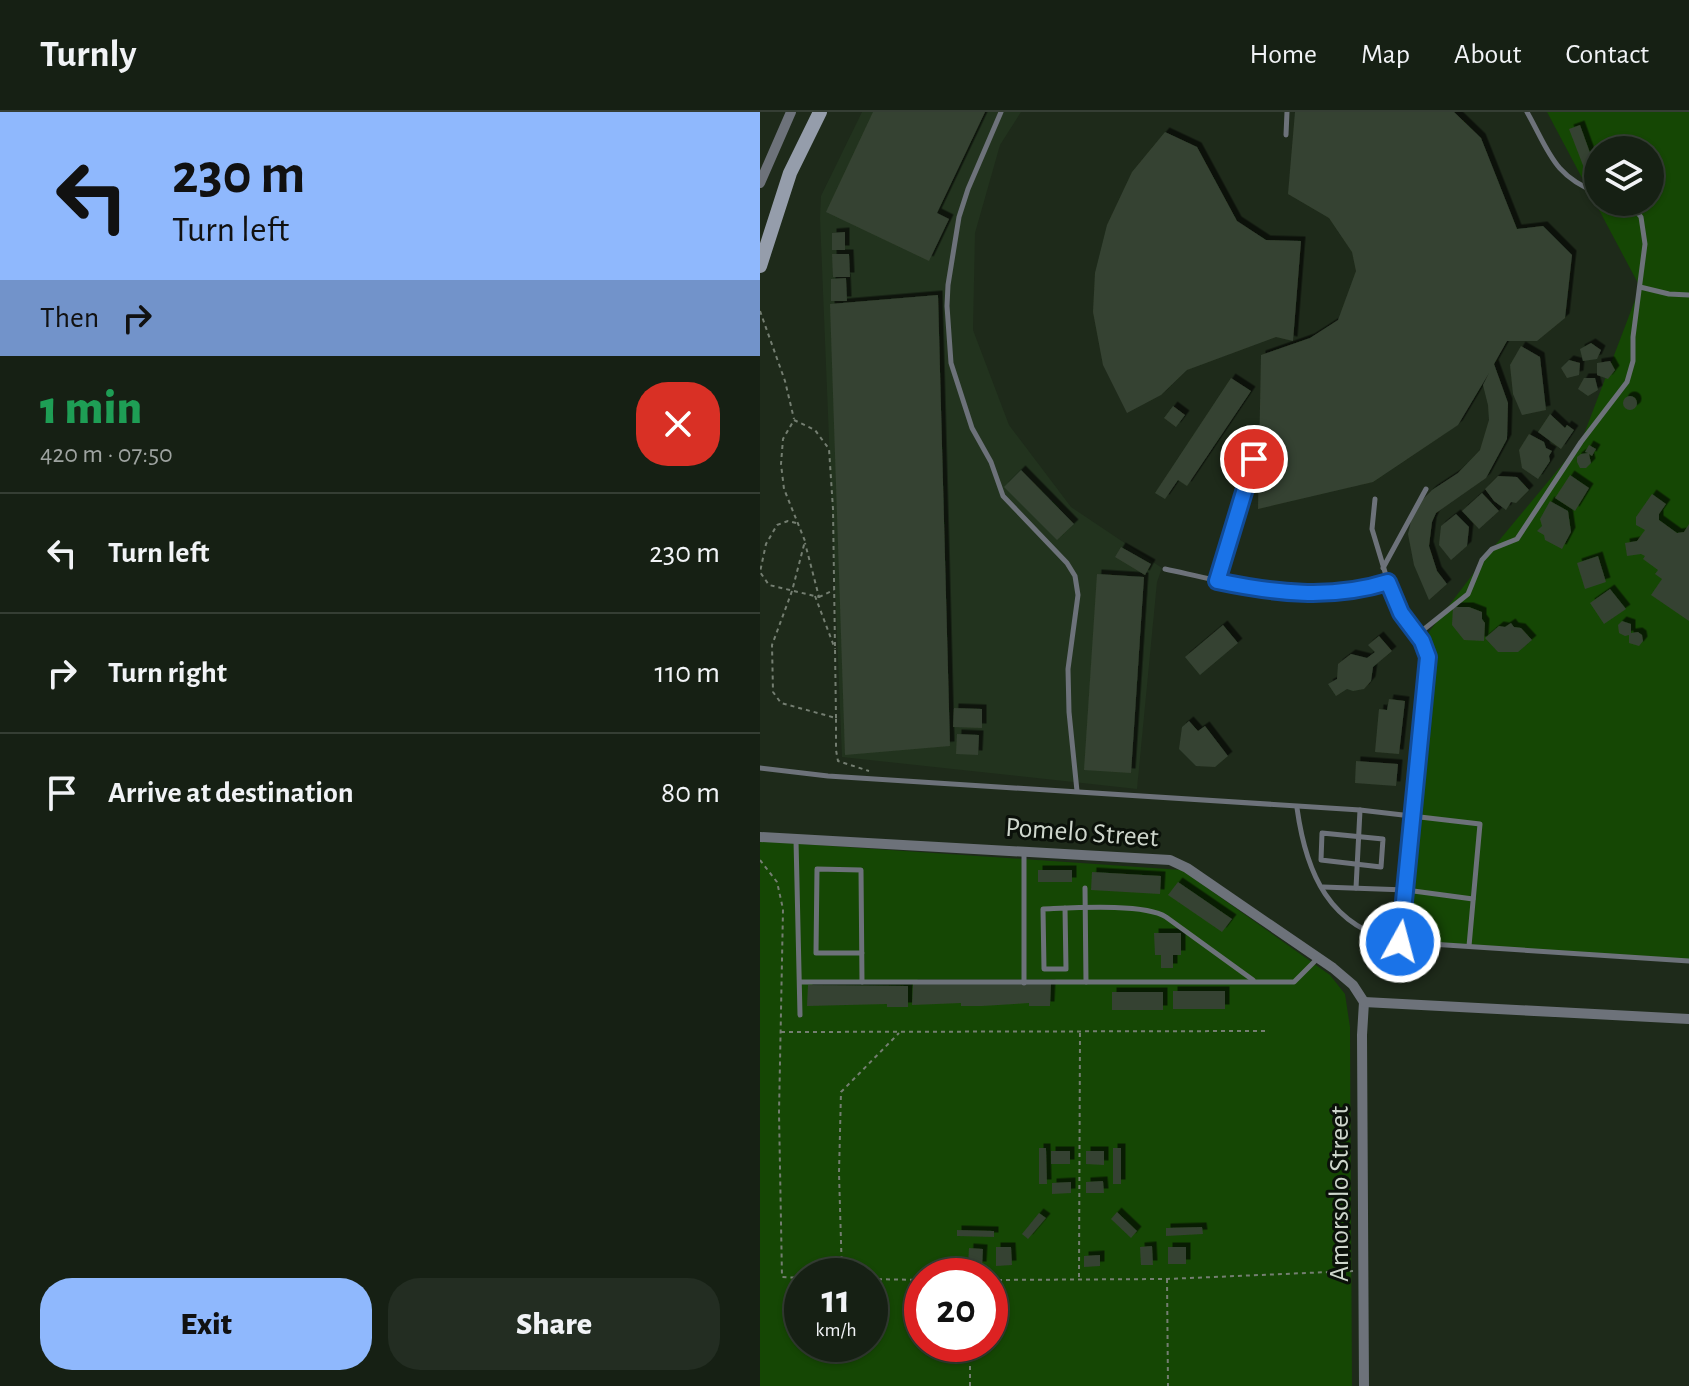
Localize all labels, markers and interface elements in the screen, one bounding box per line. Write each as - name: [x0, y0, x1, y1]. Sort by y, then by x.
- text: Turnly: [40, 36, 136, 74]
- text: Home: [1250, 41, 1317, 69]
- text: Map: [1361, 41, 1410, 69]
- text: About: [1454, 41, 1522, 69]
- text: Contact: [1566, 41, 1649, 69]
- map controls: [1584, 136, 1664, 216]
- button: layers: [1584, 136, 1664, 216]
- icon: left: [40, 144, 144, 248]
- text: 230 m: [172, 147, 305, 203]
- text: Turn left: [172, 212, 289, 248]
- icon: right: [115, 296, 159, 340]
- text: Then: [40, 303, 99, 333]
- button: close: [636, 382, 720, 466]
- text: 1 min: [40, 385, 142, 433]
- pin: [1220, 425, 1288, 493]
- icon: arrive: [1232, 437, 1276, 481]
- text: 420 m · 07:50: [40, 441, 173, 467]
- icon: left: [40, 531, 84, 575]
- text: Turn left: [108, 538, 209, 568]
- text: 230 m: [649, 538, 720, 568]
- icon: right: [40, 651, 84, 695]
- text: Turn right: [108, 658, 227, 688]
- text: 110 m: [655, 658, 720, 688]
- icon: arrive: [40, 771, 84, 815]
- text: Arrive at destination: [108, 778, 354, 808]
- text: 80 m: [661, 778, 720, 808]
- street label: Pomelo Street: [1004, 814, 1159, 852]
- position arrow: [1358, 900, 1442, 984]
- street label: Amorsolo Street: [1326, 1106, 1354, 1282]
- speed limit sign: 20: [904, 1258, 1008, 1362]
- button: Exit: [40, 1278, 372, 1370]
- button: Share: [388, 1278, 720, 1370]
- text: 11: [822, 1280, 850, 1320]
- text: km/h: [815, 1320, 857, 1340]

